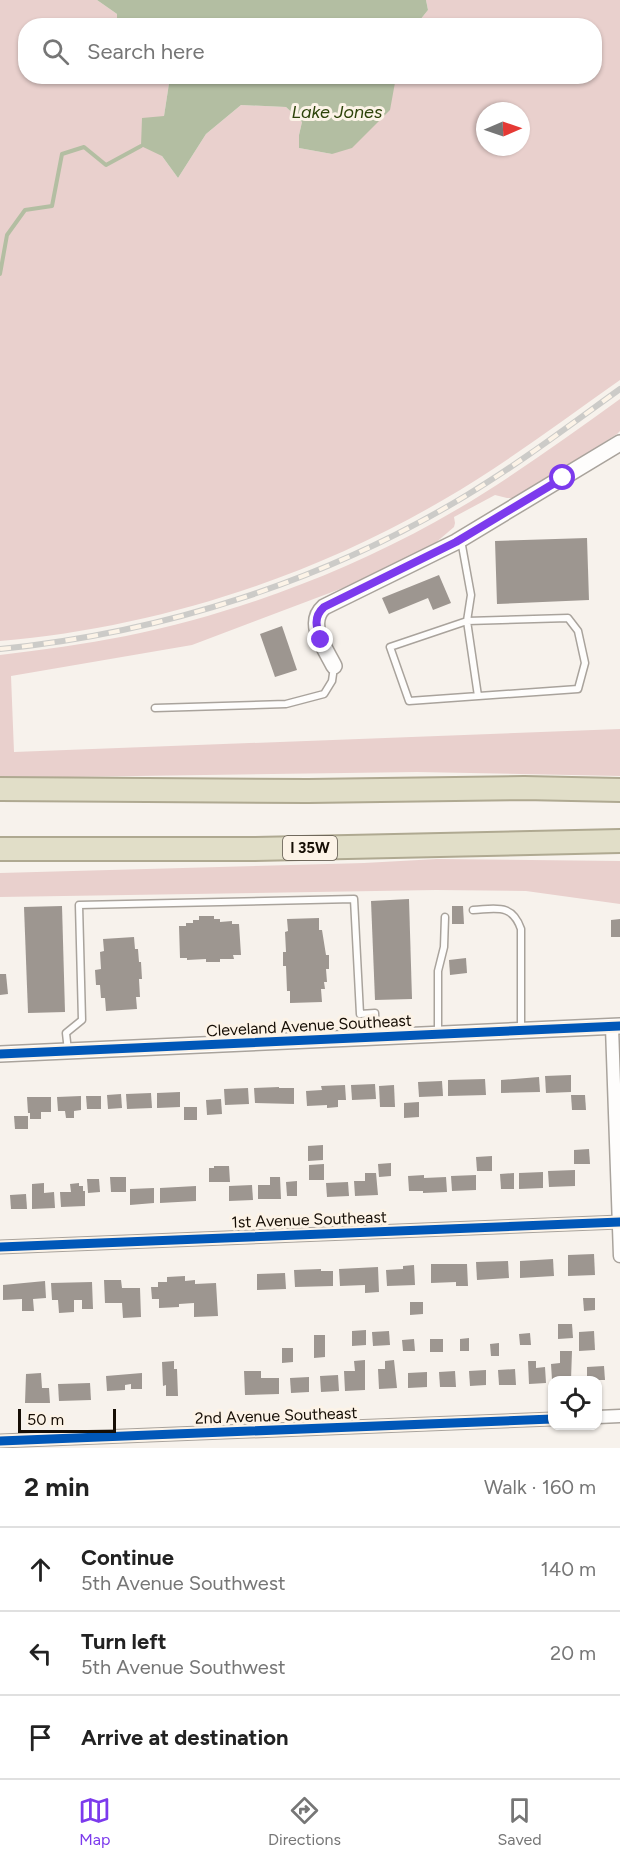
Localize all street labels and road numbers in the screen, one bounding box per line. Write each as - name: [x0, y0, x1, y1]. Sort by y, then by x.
- road number: I 35W: [283, 836, 337, 860]
- street label: Cleveland Avenue Southeast: [206, 1011, 412, 1040]
- street label: 1st Avenue Southeast: [231, 1207, 387, 1232]
- street label: 2nd Avenue Southeast: [194, 1403, 358, 1428]

